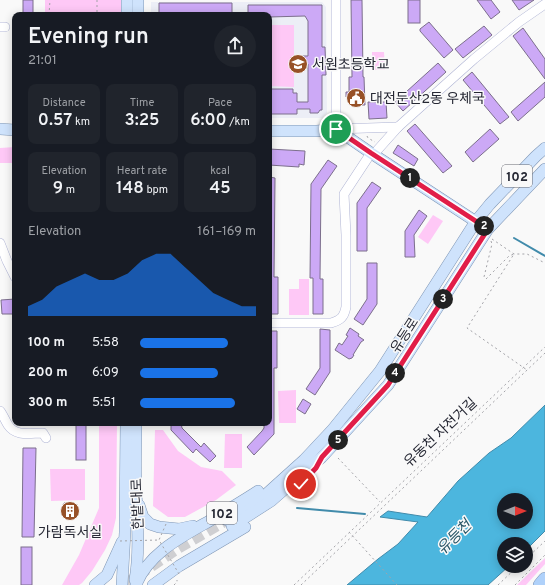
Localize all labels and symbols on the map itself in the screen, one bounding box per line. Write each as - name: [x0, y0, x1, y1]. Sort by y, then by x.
- school or university icon: 서원초등학교: [287, 53, 309, 75]
- place label: 서원초등학교: [312, 56, 389, 74]
- public building icon: 대전둔산2동 우체국: [345, 87, 367, 109]
- place label: 대전둔산2동 우체국: [370, 91, 485, 108]
- pin: [319, 112, 353, 146]
- road number: 102: [502, 165, 532, 187]
- pin: 1: [400, 168, 420, 188]
- pin: 2: [474, 216, 494, 236]
- pin: 3: [433, 289, 453, 309]
- street label: 유등로: [388, 315, 423, 357]
- pin: 4: [385, 363, 405, 383]
- street label: 유동천 자전거길: [400, 394, 481, 471]
- pin: 5: [328, 430, 348, 450]
- pin: [284, 467, 318, 501]
- street label: 한밭대로: [129, 478, 148, 530]
- north arrow: [497, 493, 533, 529]
- building icon: 가람독서실: [59, 500, 81, 522]
- road number: 102: [207, 502, 237, 524]
- water label: 유등천: [434, 515, 478, 559]
- place label: 가람독서실: [38, 525, 102, 542]

